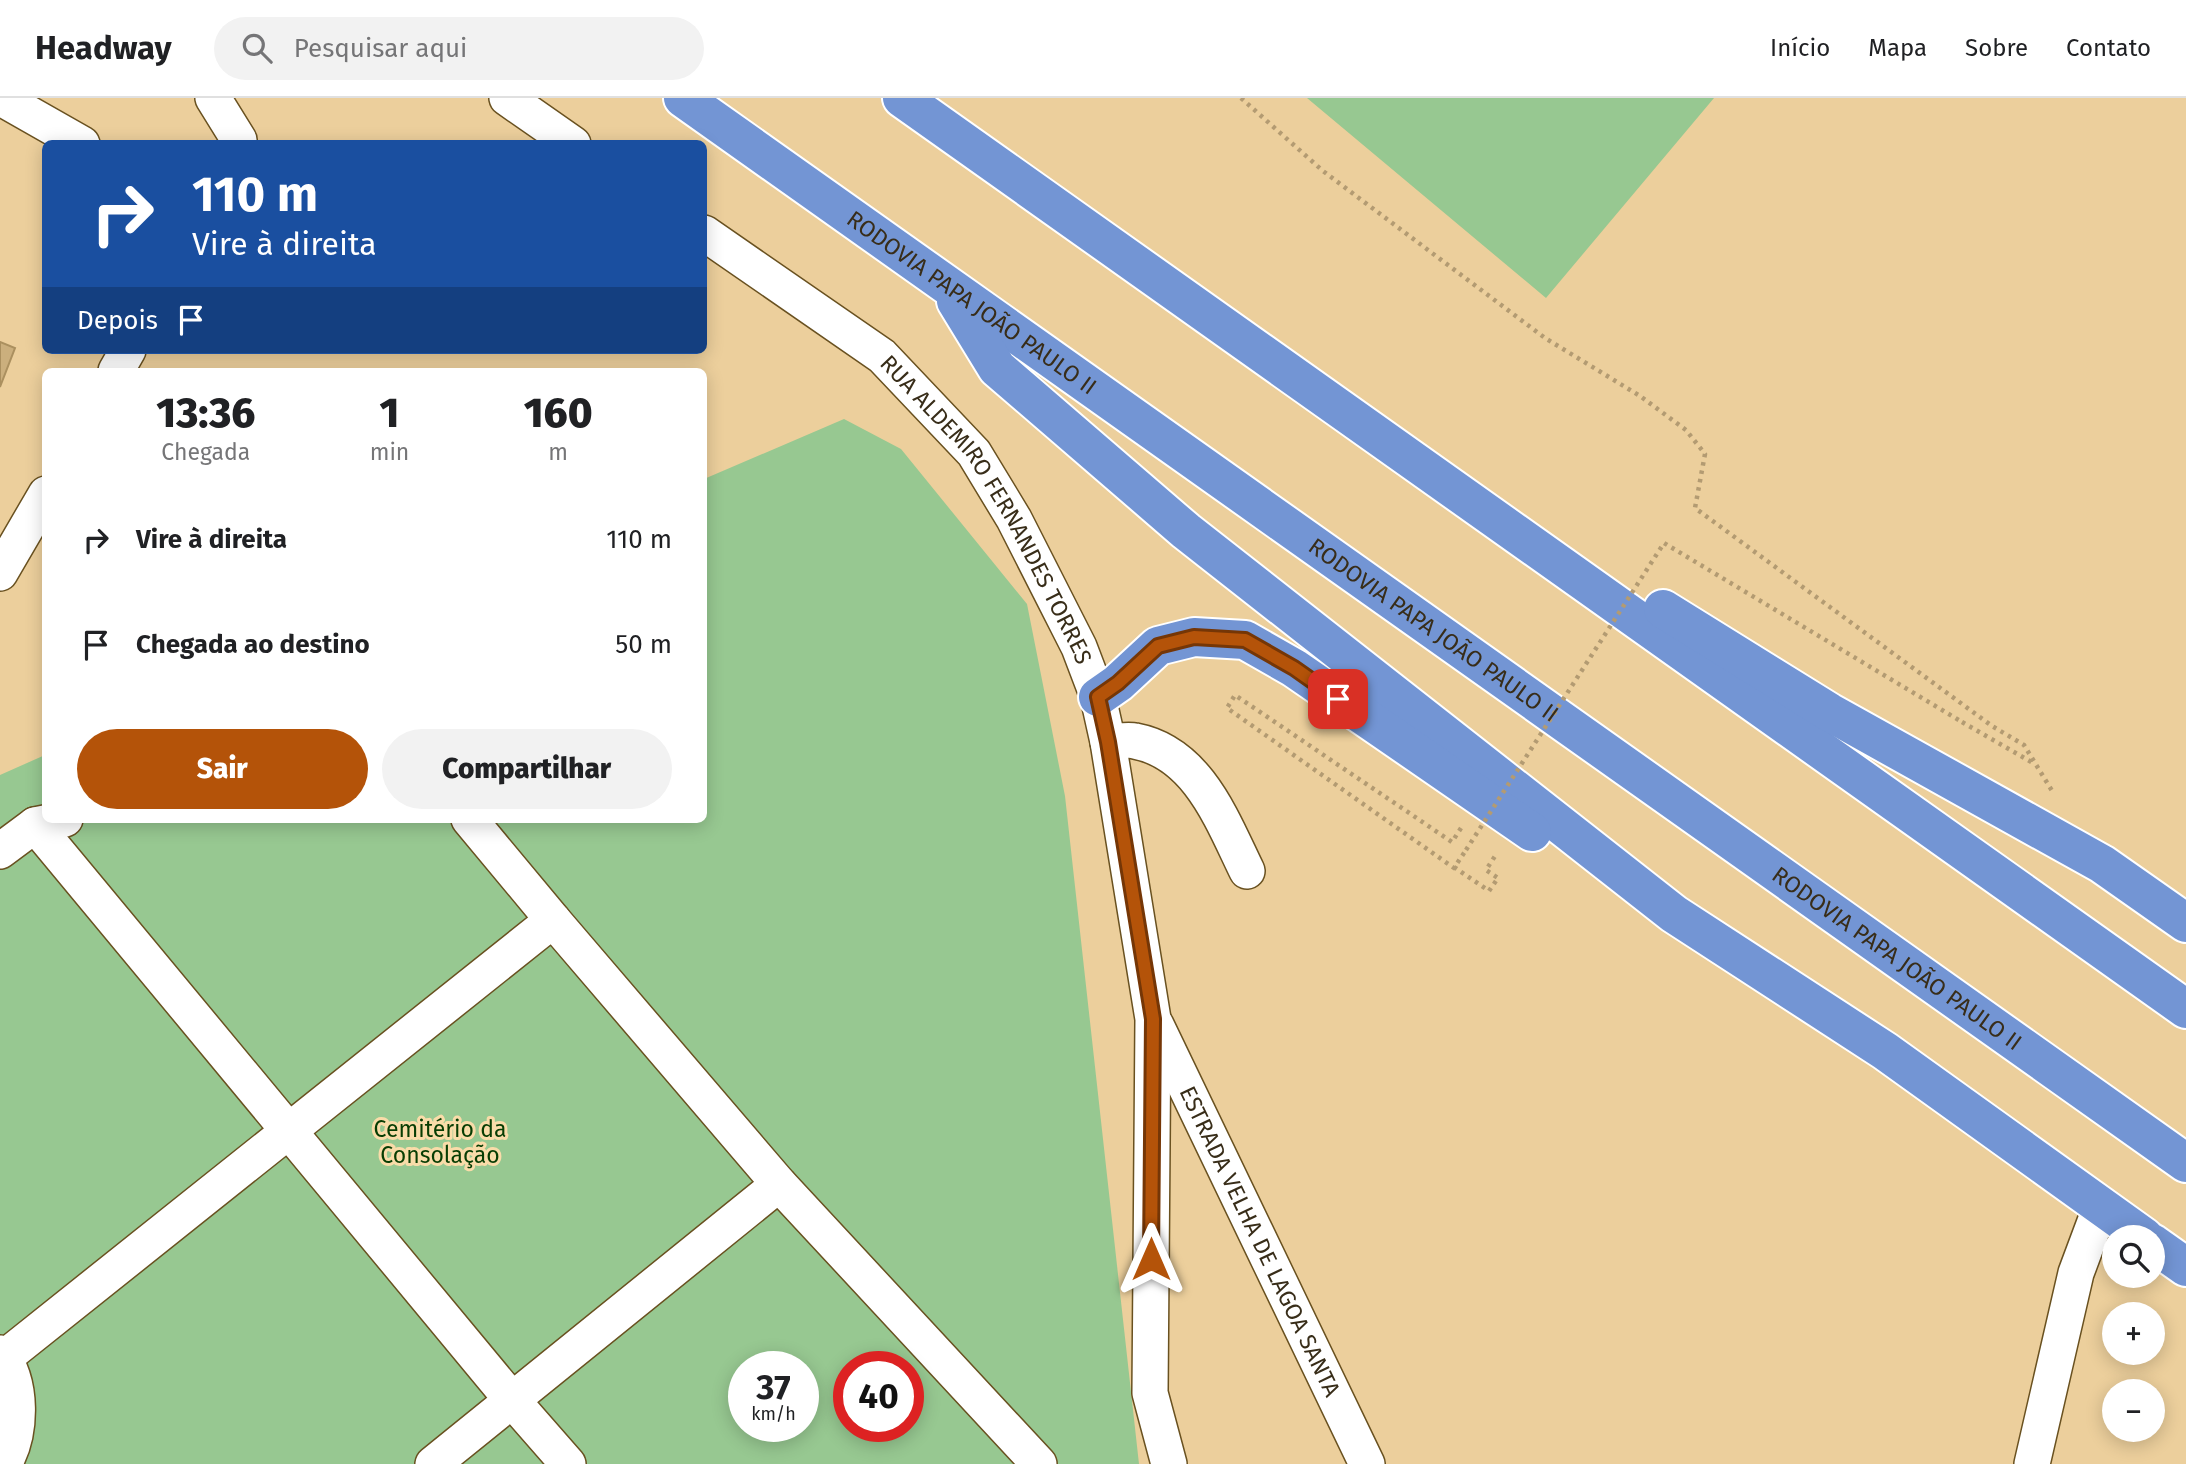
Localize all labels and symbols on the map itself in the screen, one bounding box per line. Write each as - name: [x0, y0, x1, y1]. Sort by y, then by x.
- street label: RODOVIA PAPA JOÃO PAULO II: [842, 205, 1102, 401]
- street label: RUA ALDEMIRO FERNANDES TORRES: [875, 349, 1098, 668]
- street label: RODOVIA PAPA JOÃO PAULO II: [1303, 532, 1564, 728]
- pin: [1308, 669, 1368, 729]
- street label: RODOVIA PAPA JOÃO PAULO II: [1767, 860, 2027, 1056]
- street label: ESTRADA VELHA DE LAGOA SANTA: [1173, 1082, 1347, 1402]
- park label: Cemitério da Consolação: [374, 1115, 506, 1169]
- position arrow: [1114, 1222, 1188, 1296]
- speed limit sign: 40: [833, 1351, 924, 1442]

